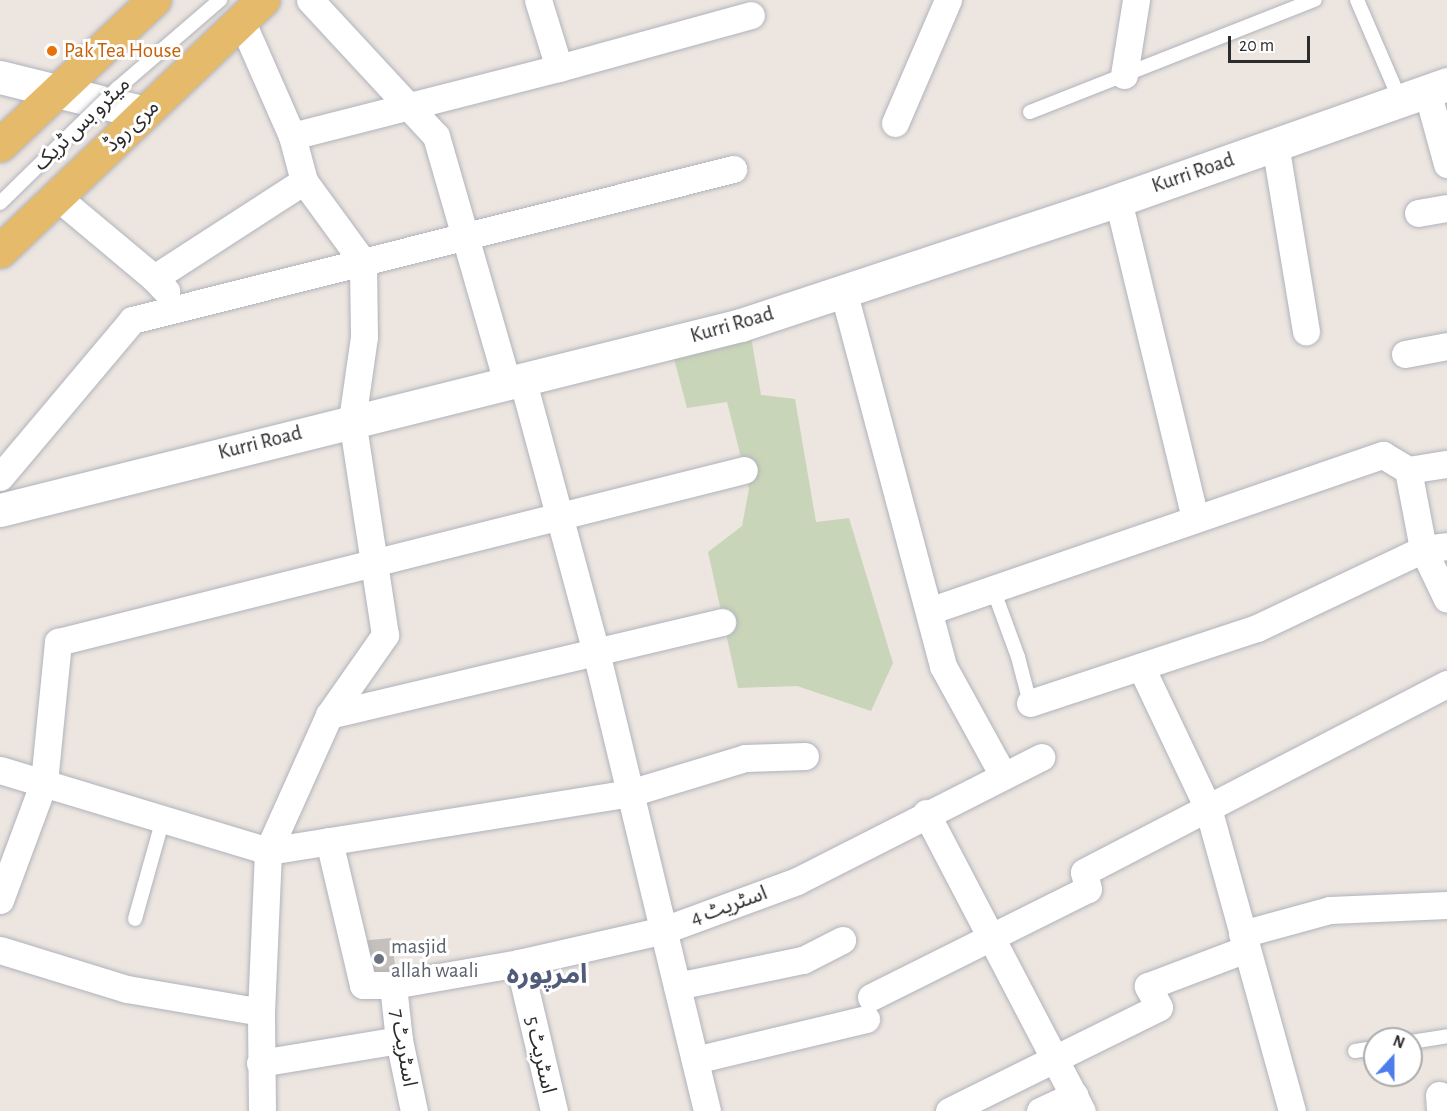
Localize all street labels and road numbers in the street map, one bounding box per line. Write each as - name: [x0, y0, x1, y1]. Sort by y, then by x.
- street label: میٹرو بس ٹریک: [29, 72, 135, 176]
- street label: مری روڈ: [99, 94, 165, 158]
- street label: Kurri Road: [1148, 147, 1238, 199]
- street label: Kurri Road: [687, 301, 777, 349]
- street label: Kurri Road: [215, 420, 305, 466]
- street label: اسٹریٹ 4: [687, 881, 771, 931]
- street label: اسٹریٹ 7: [384, 1007, 422, 1089]
- street label: اسٹریٹ 5: [519, 1014, 561, 1096]

